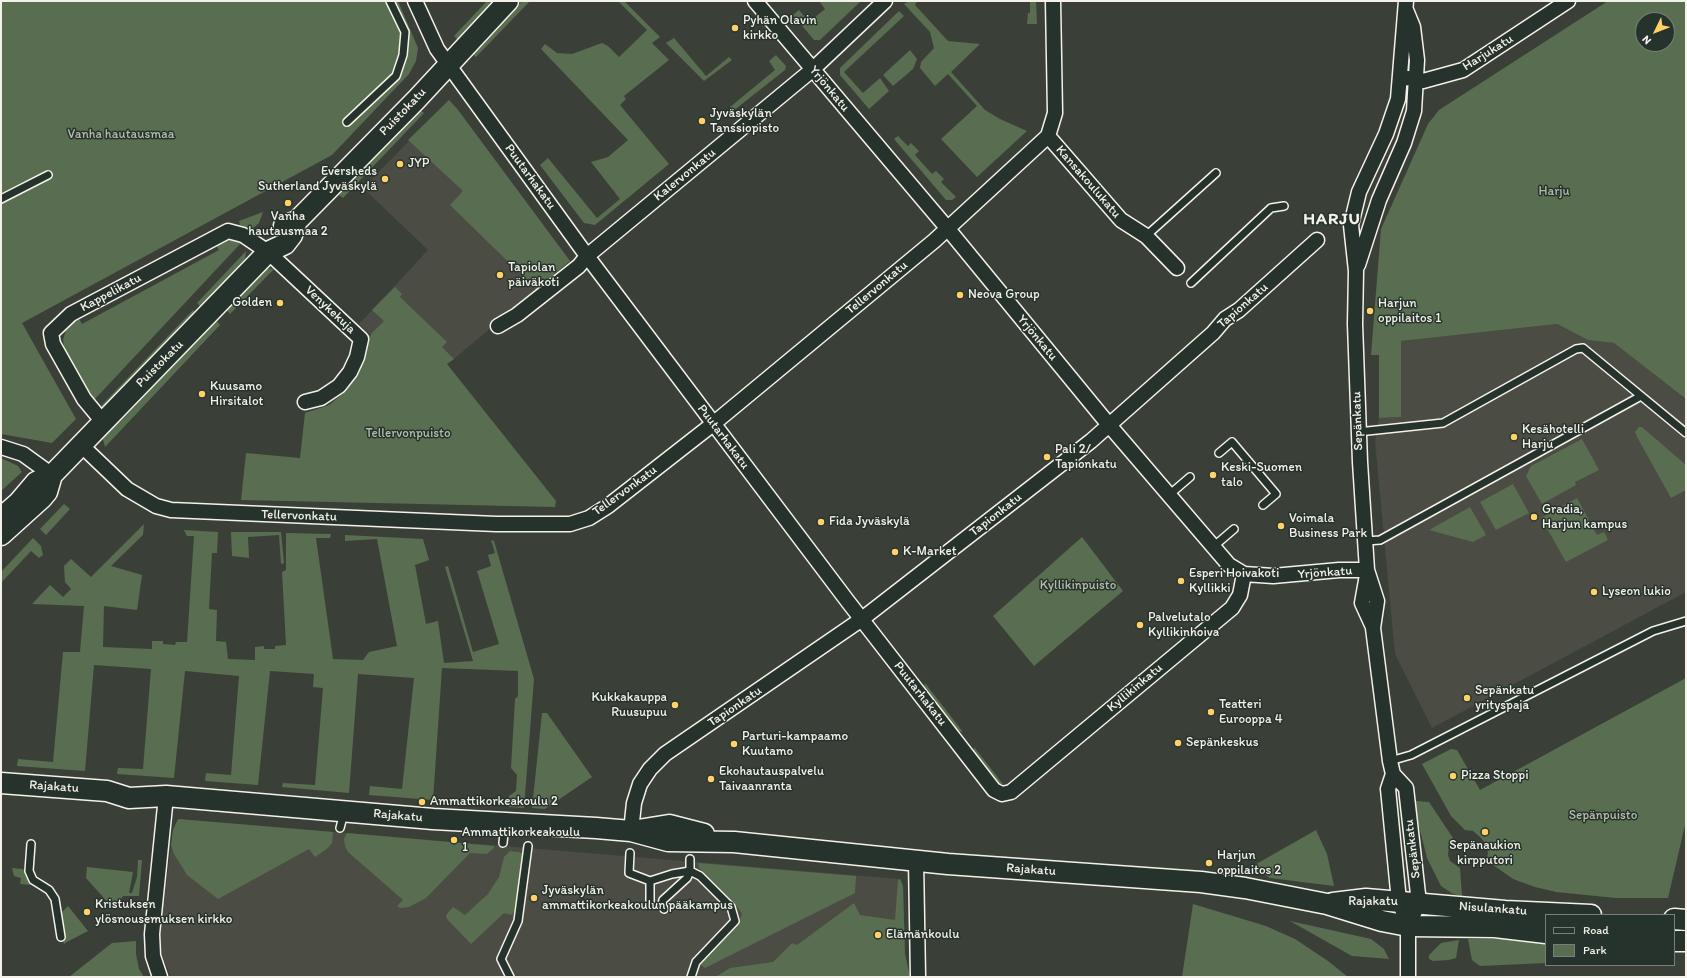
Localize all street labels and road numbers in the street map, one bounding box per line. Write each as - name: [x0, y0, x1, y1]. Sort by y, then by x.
- street label: Harjukatu: [1460, 31, 1516, 75]
- street label: Yrjönkatu: [805, 63, 853, 115]
- street label: Puistokatu: [376, 85, 430, 139]
- street label: Puutarhakatu: [501, 141, 559, 213]
- street label: Kansakoulukatu: [1052, 142, 1124, 222]
- street label: Kalervonkatu: [651, 145, 719, 205]
- street label: Tellervonkatu: [843, 258, 911, 318]
- street label: Kappelikatu: [78, 270, 144, 316]
- street label: Tapionkatu: [1215, 280, 1271, 332]
- street label: Venykekuja: [301, 283, 359, 337]
- street label: Yrjönkatu: [1013, 312, 1061, 364]
- street label: Puistokatu: [133, 337, 187, 391]
- street label: Sepänkatu: [1349, 391, 1367, 451]
- street label: Puutarhakatu: [694, 402, 752, 472]
- street label: Tellervonkatu: [590, 462, 660, 520]
- street label: Tapionkatu: [967, 490, 1025, 540]
- street label: Tellervonkatu: [261, 507, 337, 525]
- street label: Yrjönkatu: [1297, 563, 1353, 583]
- street label: Puutarhakatu: [890, 659, 950, 729]
- street label: Kyllikinkatu: [1104, 660, 1166, 716]
- street label: Tapionkatu: [705, 683, 765, 731]
- street label: Rajakatu: [29, 777, 79, 797]
- street label: Rajakatu: [373, 806, 423, 826]
- street label: Sepänkatu: [1402, 819, 1424, 879]
- street label: Rajakatu: [1006, 860, 1056, 880]
- street label: Rajakatu: [1348, 894, 1398, 910]
- street label: Nisulankatu: [1458, 899, 1528, 919]

